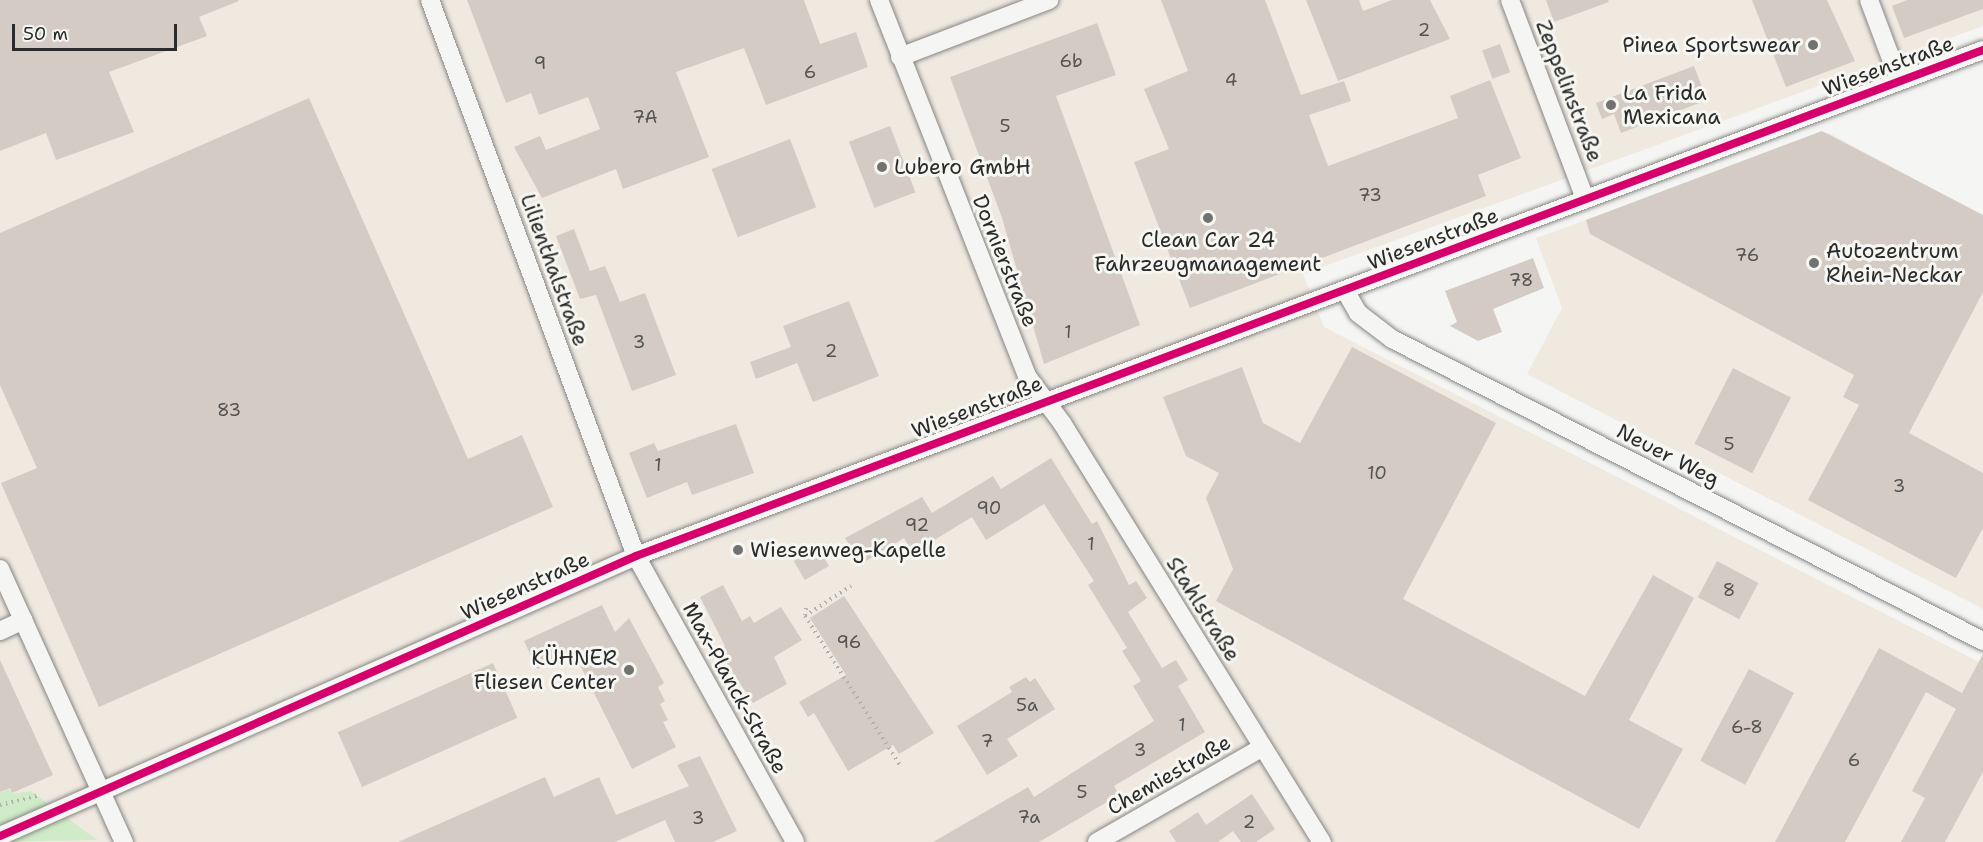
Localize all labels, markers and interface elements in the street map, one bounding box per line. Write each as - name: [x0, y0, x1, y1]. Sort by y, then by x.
- scale bar: [15, 12, 180, 50]
- street label: Zeppelinstraße: [1530, 17, 1608, 165]
- house number: 2: [1418, 19, 1430, 41]
- text: 50 m: [23, 22, 68, 46]
- street label: Wiesenstraße: [1819, 31, 1957, 101]
- place label: Pinea Sportswear: [1622, 32, 1801, 58]
- marker: Pinea Sportswear: [1806, 38, 1820, 52]
- house number: 6b: [1059, 50, 1083, 72]
- house number: 9: [534, 52, 546, 74]
- house number: 6: [804, 61, 816, 83]
- house number: 4: [1225, 69, 1237, 91]
- place label: La Frida Mexicana: [1623, 80, 1721, 130]
- marker: La Frida Mexicana: [1604, 98, 1618, 112]
- house number: 7A: [633, 106, 657, 128]
- house number: 5: [999, 115, 1011, 137]
- place label: Lubero GmbH: [894, 154, 1031, 180]
- marker: Lubero GmbH: [875, 160, 889, 174]
- house number: 73: [1358, 184, 1382, 206]
- street label: Lilienthalstraße: [515, 190, 593, 350]
- street label: Dornierstraße: [967, 191, 1043, 331]
- street label: Wiesenstraße: [1364, 203, 1502, 275]
- marker: Clean Car 24 Fahrzeugmanagement: [1201, 211, 1215, 225]
- place label: Clean Car 24 Fahrzeugmanagement: [1095, 227, 1321, 277]
- place label: Autozentrum Rhein-Neckar: [1826, 238, 1963, 288]
- house number: 76: [1735, 244, 1759, 266]
- marker: Autozentrum Rhein-Neckar: [1807, 256, 1821, 270]
- house number: 78: [1509, 269, 1533, 291]
- house number: 1: [1064, 321, 1072, 343]
- house number: 3: [633, 331, 645, 353]
- house number: 2: [825, 340, 837, 362]
- street label: Wiesenstraße: [908, 371, 1046, 443]
- house number: 83: [217, 399, 241, 421]
- street label: Neuer Weg: [1612, 418, 1724, 492]
- house number: 5: [1723, 433, 1735, 455]
- house number: 1: [654, 454, 662, 476]
- house number: 10: [1367, 462, 1387, 484]
- house number: 3: [1893, 475, 1905, 497]
- house number: 90: [977, 497, 1001, 519]
- house number: 92: [905, 514, 929, 536]
- house number: 1: [1087, 533, 1095, 555]
- place label: Wiesenweg-Kapelle: [750, 537, 946, 563]
- marker: Wiesenweg-Kapelle: [731, 543, 745, 557]
- street label: Wiesenstraße: [457, 546, 593, 626]
- street label: Stahlstraße: [1161, 552, 1245, 666]
- house number: 8: [1723, 579, 1735, 601]
- street label: Max-Planck-Straße: [677, 598, 793, 778]
- house number: 96: [837, 631, 861, 653]
- place label: KÜHNER Fliesen Center: [474, 645, 617, 695]
- marker: KÜHNER Fliesen Center: [622, 663, 636, 677]
- house number: 5a: [1016, 694, 1038, 716]
- house number: 1: [1178, 714, 1186, 736]
- house number: 6-8: [1731, 716, 1763, 738]
- house number: 7: [981, 730, 993, 752]
- street label: Chemiestraße: [1103, 730, 1235, 820]
- house number: 3: [1134, 739, 1146, 761]
- house number: 6: [1848, 749, 1860, 771]
- house number: 5: [1076, 781, 1088, 803]
- house number: 7a: [1018, 806, 1040, 828]
- house number: 3: [692, 807, 704, 829]
- house number: 2: [1243, 811, 1255, 833]

